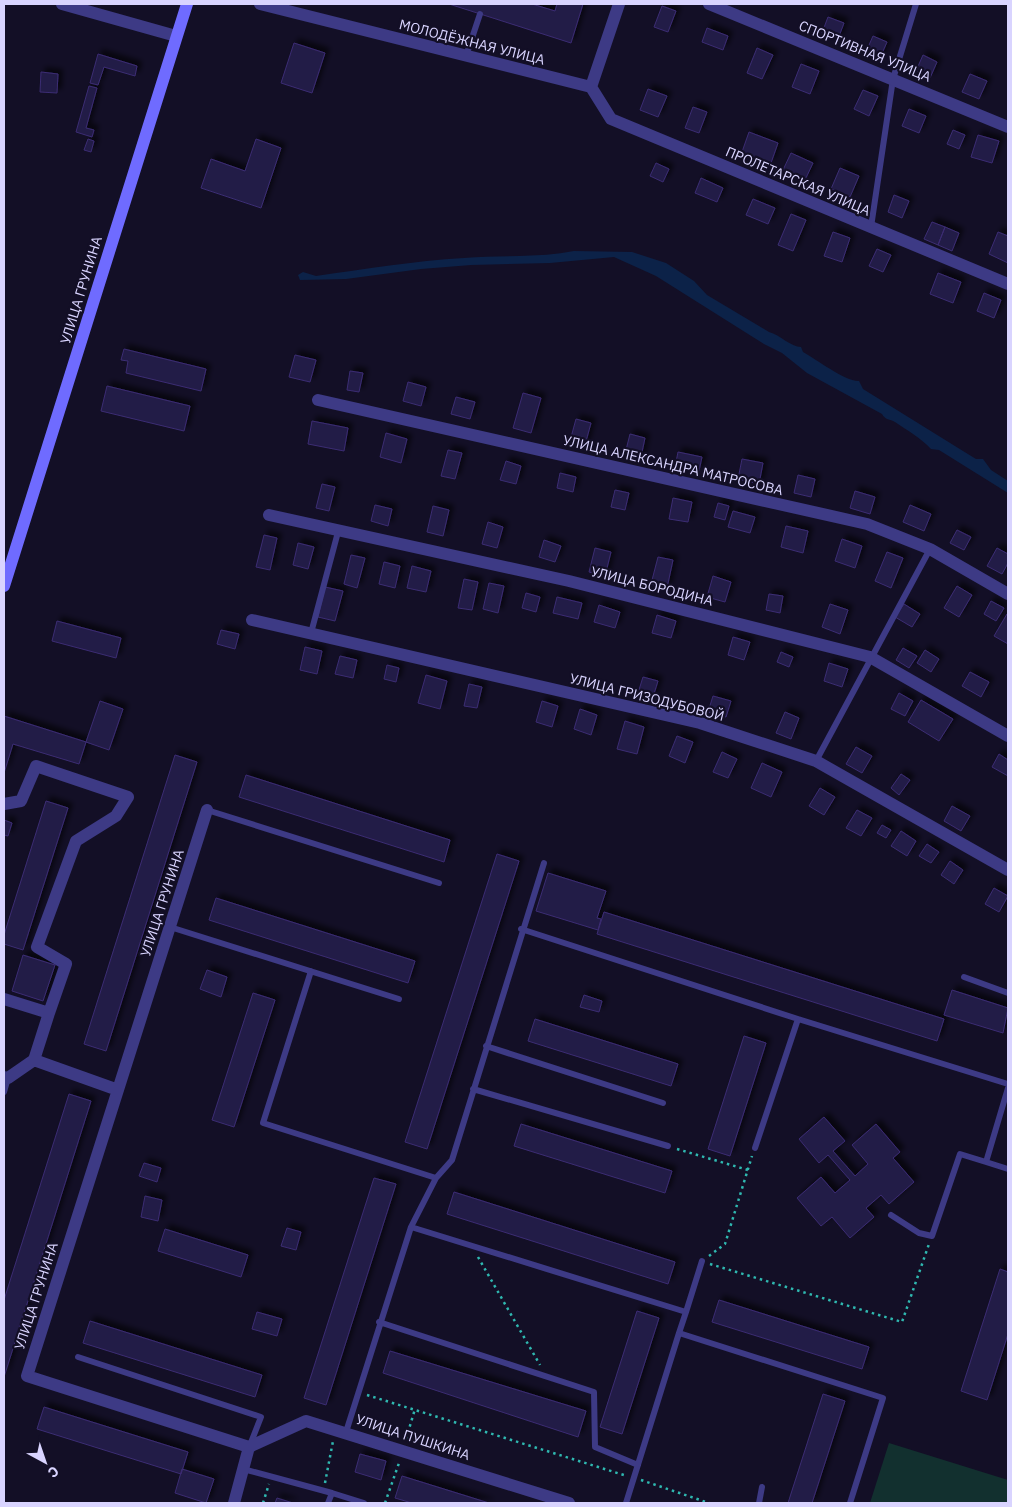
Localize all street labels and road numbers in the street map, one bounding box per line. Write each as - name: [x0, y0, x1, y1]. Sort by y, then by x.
- street label: МОЛОДЁЖНАЯ УЛИЦА: [397, 15, 547, 69]
- street label: СПОРТИВНАЯ УЛИЦА: [796, 16, 934, 86]
- street label: ПРОЛЕТАРСКАЯ УЛИЦА: [723, 142, 873, 220]
- street label: УЛИЦА ГРУНИНА: [56, 234, 106, 346]
- street label: УЛИЦА АЛЕКСАНДРА МАТРОСОВА: [561, 431, 785, 499]
- street label: УЛИЦА БОРОДИНА: [589, 562, 715, 610]
- street label: УЛИЦА ГРИЗОДУБОВОЙ: [568, 668, 726, 725]
- street label: УЛИЦА ГРУНИНА: [136, 847, 188, 959]
- street label: УЛИЦА ГРУНИНА: [10, 1240, 62, 1352]
- street label: УЛИЦА ПУШКИНА: [354, 1410, 472, 1464]

